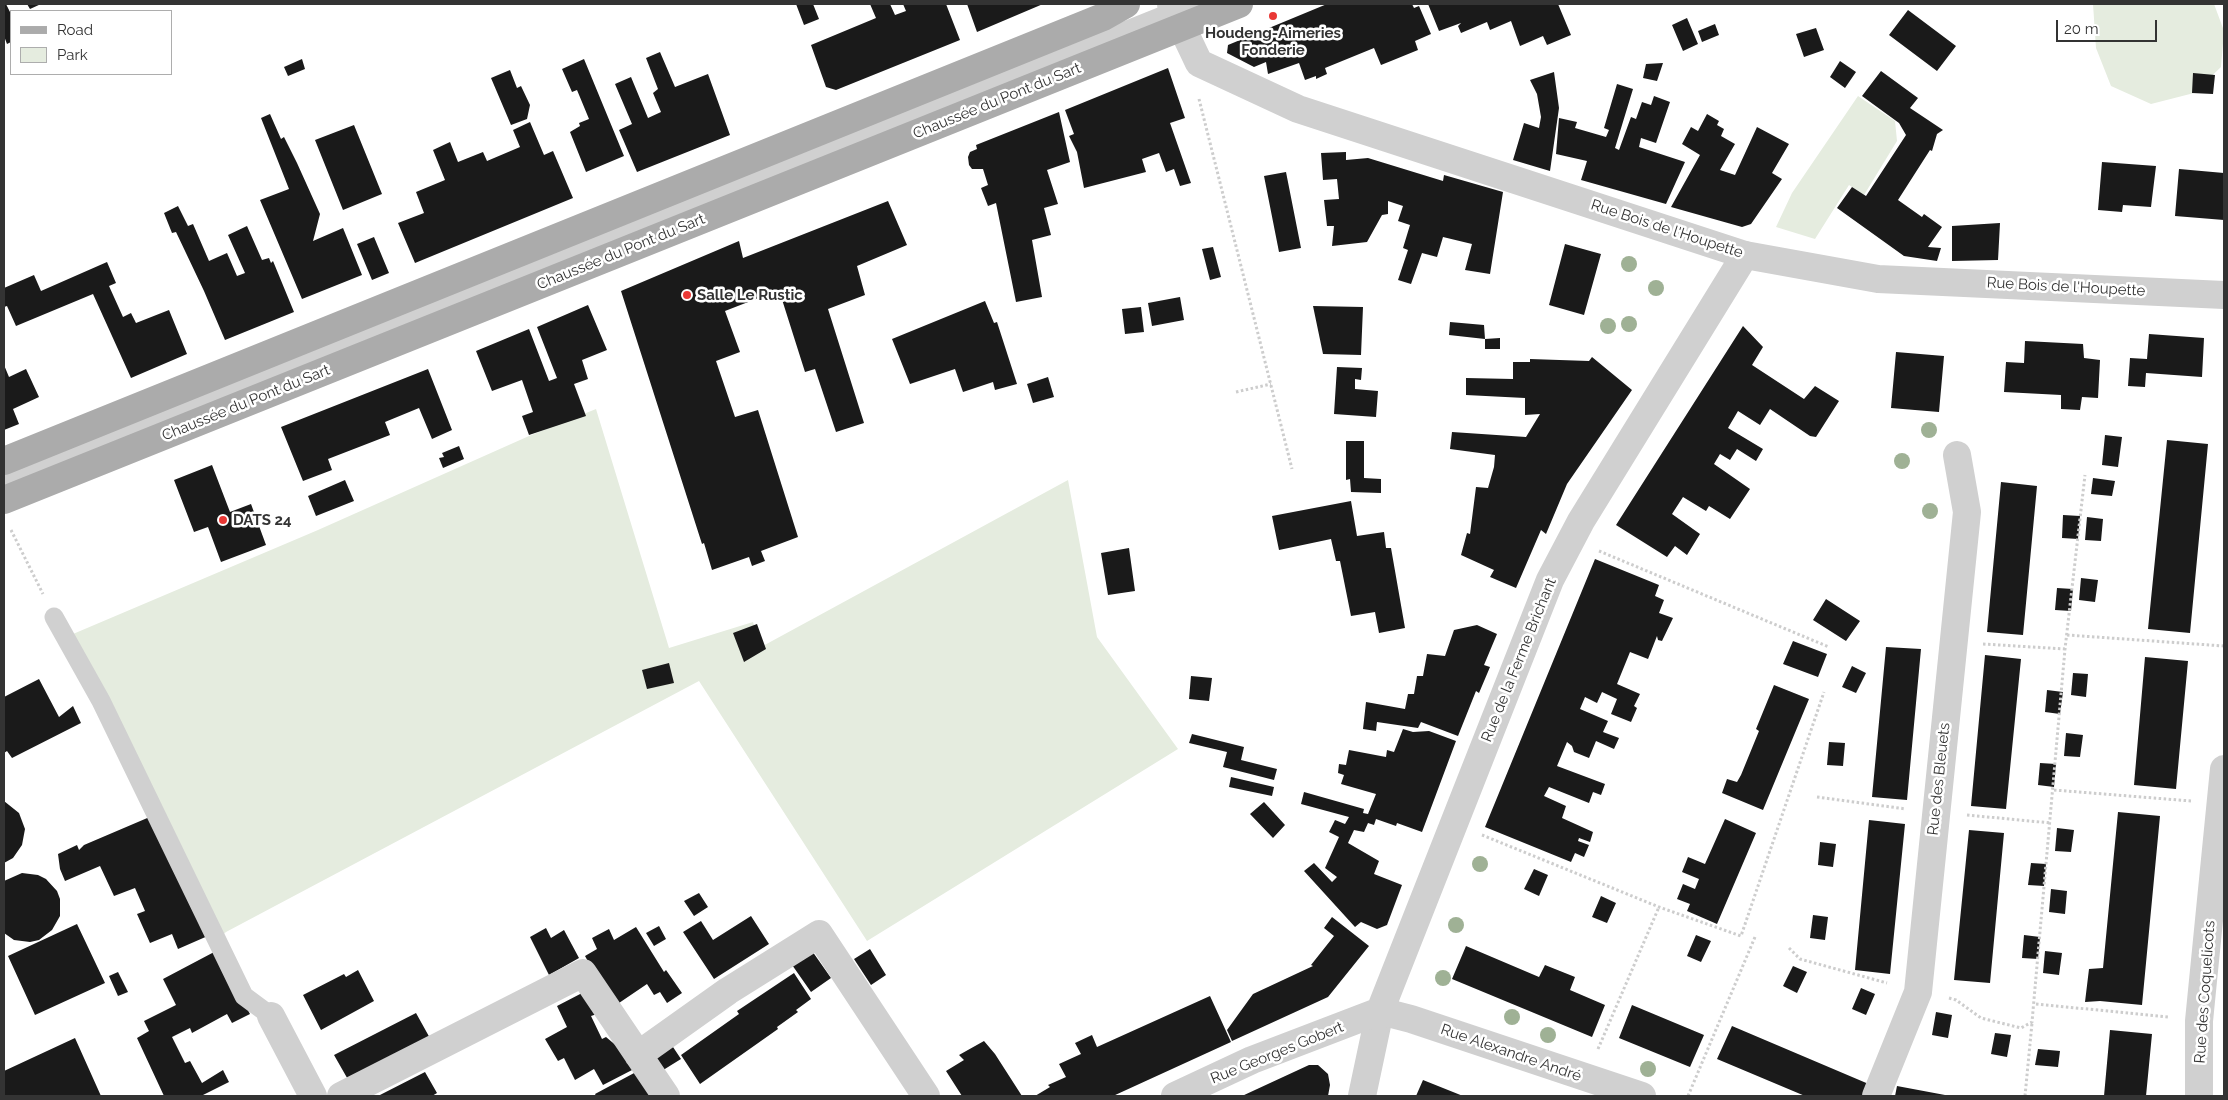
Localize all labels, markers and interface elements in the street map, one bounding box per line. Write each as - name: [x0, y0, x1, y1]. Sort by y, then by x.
- legend: [10, 10, 172, 75]
- marker: Houdeng-Aimeries Fonderie: [1267, 10, 1279, 22]
- scale bar: [2058, 10, 2159, 42]
- text: 20 m: [2064, 20, 2099, 38]
- text: Road: [57, 21, 93, 39]
- place label: Houdeng-Aimeries Fonderie: [1205, 24, 1341, 59]
- text: Park: [57, 46, 88, 64]
- street label: Chaussée du Pont du Sart: [910, 59, 1084, 143]
- street label: Rue Bois de l'Houpette: [1589, 196, 1745, 262]
- street label: Chaussée du Pont du Sart: [534, 210, 708, 294]
- street label: Rue Bois de l'Houpette: [1986, 274, 2146, 300]
- place label: Salle Le Rustic: [697, 286, 803, 304]
- marker: Salle Le Rustic: [681, 289, 693, 301]
- street label: Chaussée du Pont du Sart: [159, 361, 333, 445]
- place label: DATS 24: [233, 511, 292, 529]
- marker: DATS 24: [217, 514, 229, 526]
- street label: Rue de la Ferme Brichant: [1478, 575, 1560, 745]
- street label: Rue des Bleuets: [1924, 722, 1954, 836]
- street label: Rue des Coquelicots: [2191, 920, 2219, 1064]
- street label: Rue Georges Gobert: [1208, 1018, 1346, 1088]
- street label: Rue Alexandre André: [1438, 1020, 1584, 1086]

